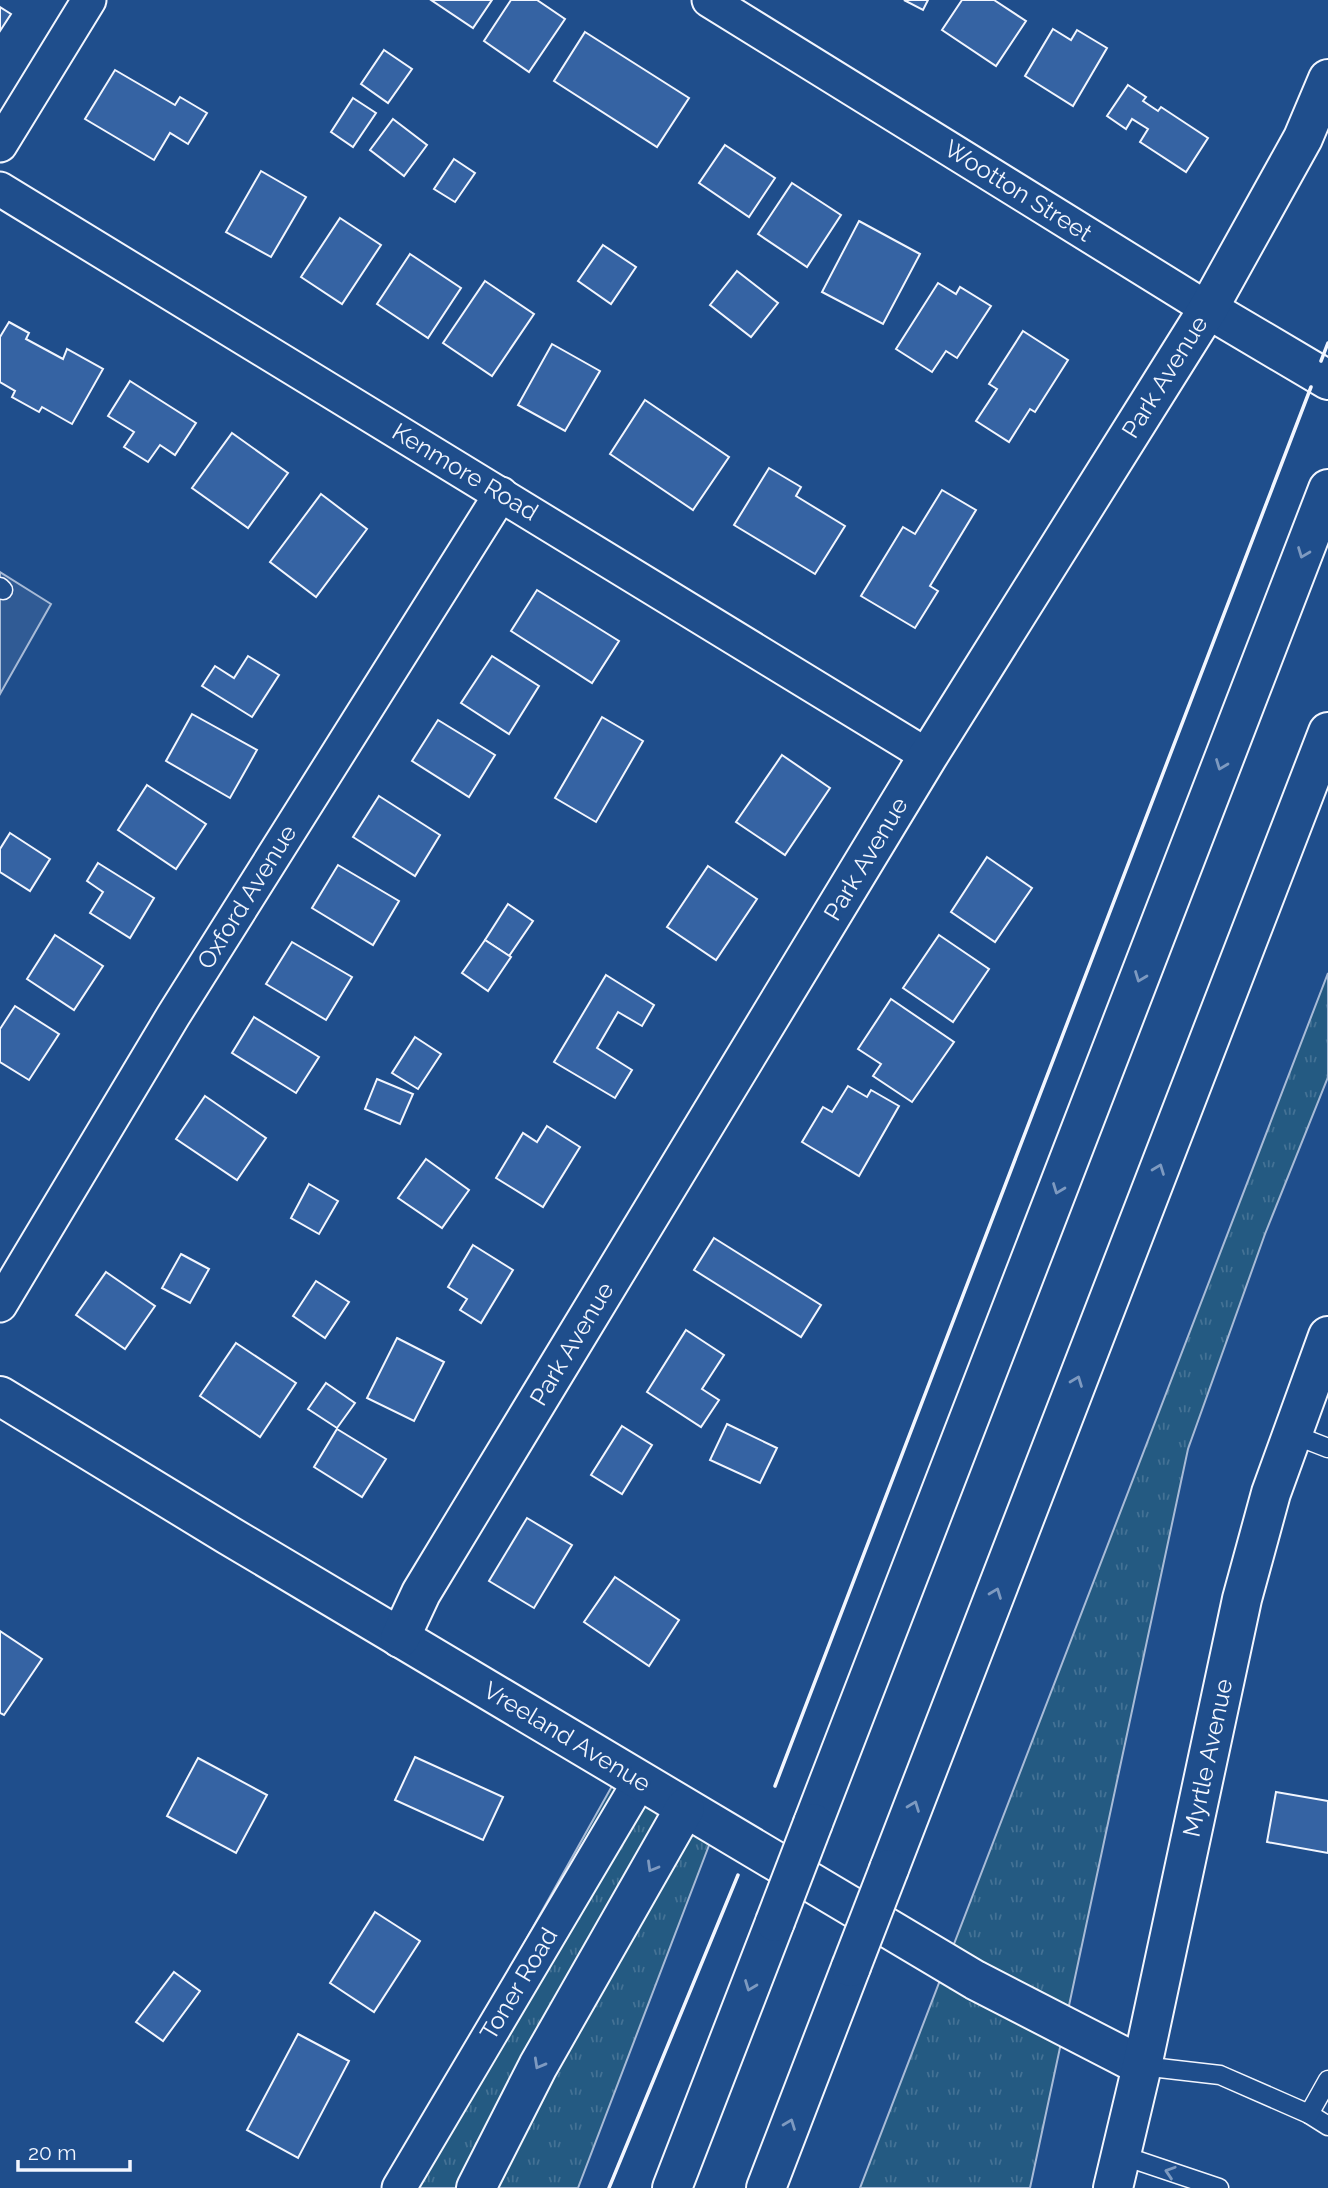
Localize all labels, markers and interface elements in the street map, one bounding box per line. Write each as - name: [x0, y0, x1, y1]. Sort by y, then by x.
- street label: Wootton Street: [939, 134, 1097, 248]
- street label: Park Avenue: [1116, 310, 1214, 443]
- street label: Kenmore Road: [387, 417, 543, 526]
- one-way arrow: [1298, 546, 1312, 558]
- one-way arrow: [1216, 758, 1230, 770]
- street label: Park Avenue: [817, 792, 914, 926]
- street label: Oxford Avenue: [191, 819, 302, 974]
- one-way arrow: [1134, 970, 1148, 982]
- one-way arrow: [1151, 1164, 1165, 1176]
- one-way arrow: [1052, 1183, 1066, 1195]
- street label: Park Avenue: [523, 1277, 620, 1411]
- one-way arrow: [1069, 1376, 1083, 1388]
- one-way arrow: [987, 1588, 1001, 1600]
- street label: Vreeland Avenue: [479, 1675, 656, 1798]
- street label: Myrtle Avenue: [1177, 1676, 1238, 1840]
- one-way arrow: [905, 1800, 919, 1812]
- one-way arrow: [647, 1859, 660, 1872]
- street label: Toner Road: [474, 1922, 563, 2045]
- one-way arrow: [744, 1979, 758, 1991]
- one-way arrow: [534, 2057, 547, 2070]
- one-way arrow: [782, 2119, 796, 2131]
- scale bar: [18, 2128, 130, 2172]
- text: 20 m: [28, 2140, 76, 2165]
- one-way arrow: [1164, 2166, 1176, 2180]

